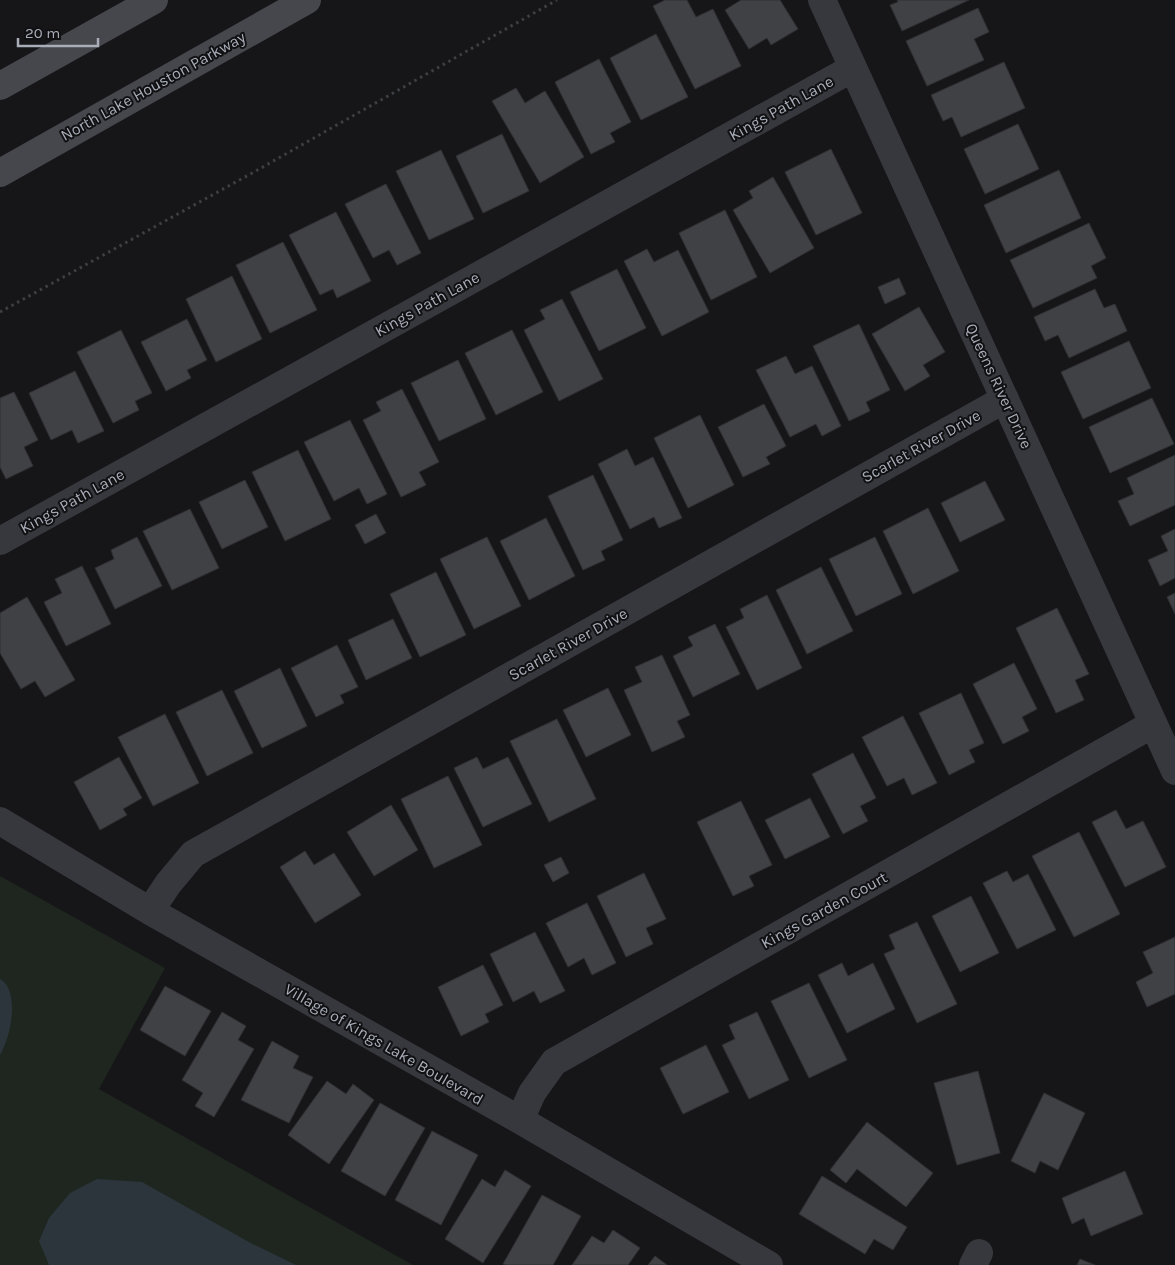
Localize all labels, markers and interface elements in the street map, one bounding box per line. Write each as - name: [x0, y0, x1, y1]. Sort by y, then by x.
- scale bar: [18, 15, 98, 47]
- text: 20 m: [25, 24, 60, 42]
- street label: North Lake Houston Parkway: [57, 27, 249, 145]
- street label: Kings Path Lane: [725, 71, 837, 145]
- street label: Kings Path Lane: [371, 267, 483, 341]
- street label: Queens River Drive: [962, 320, 1036, 452]
- street label: Scarlet River Drive: [858, 405, 984, 487]
- street label: Kings Path Lane: [16, 464, 128, 538]
- street label: Scarlet River Drive: [505, 603, 631, 685]
- street label: Kings Garden Court: [758, 867, 890, 953]
- street label: Village of Kings Lake Boulevard: [281, 979, 487, 1109]

